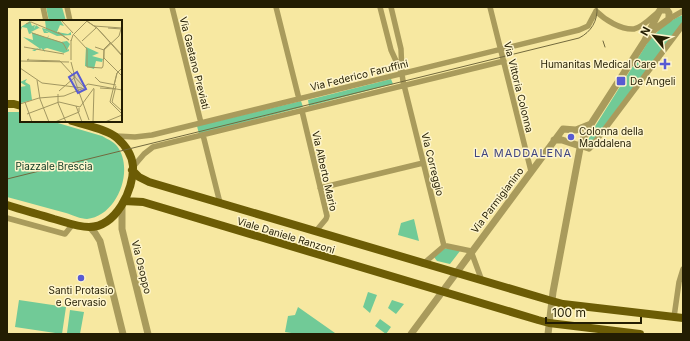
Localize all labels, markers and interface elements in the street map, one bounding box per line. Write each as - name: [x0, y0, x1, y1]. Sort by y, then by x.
- street label: Via Gaetano Previati: [178, 15, 212, 111]
- north arrow: [634, 16, 674, 56]
- inset map: [20, 20, 122, 122]
- text: N: [637, 24, 653, 38]
- street label: Via Vittoria Colonna: [502, 40, 536, 134]
- street label: Via Federico Faruffini: [309, 57, 409, 93]
- place label: Humanitas Medical Care: [541, 58, 656, 70]
- marker: Humanitas Medical Care: [659, 58, 671, 70]
- marker: De Angeli: [615, 75, 627, 87]
- place label: De Angeli: [630, 75, 675, 87]
- place label: Colonna della Maddalena: [579, 125, 643, 149]
- street label: Via Alberto Mario: [310, 130, 340, 212]
- street label: Via Correggio: [419, 131, 447, 197]
- marker: Colonna della Maddalena: [566, 132, 576, 142]
- district label: LA MADDALENA: [474, 146, 572, 160]
- park label: Piazzale Brescia: [15, 160, 93, 172]
- street label: Via Parmigianino: [468, 165, 526, 235]
- street label: Viale Daniele Ranzoni: [236, 214, 336, 256]
- street label: Via Osoppo: [130, 239, 154, 295]
- marker: Santi Protasio e Gervasio: [76, 273, 86, 283]
- place label: Santi Protasio e Gervasio: [48, 284, 114, 308]
- scale bar: [546, 299, 641, 325]
- text: 100 m: [552, 305, 586, 320]

